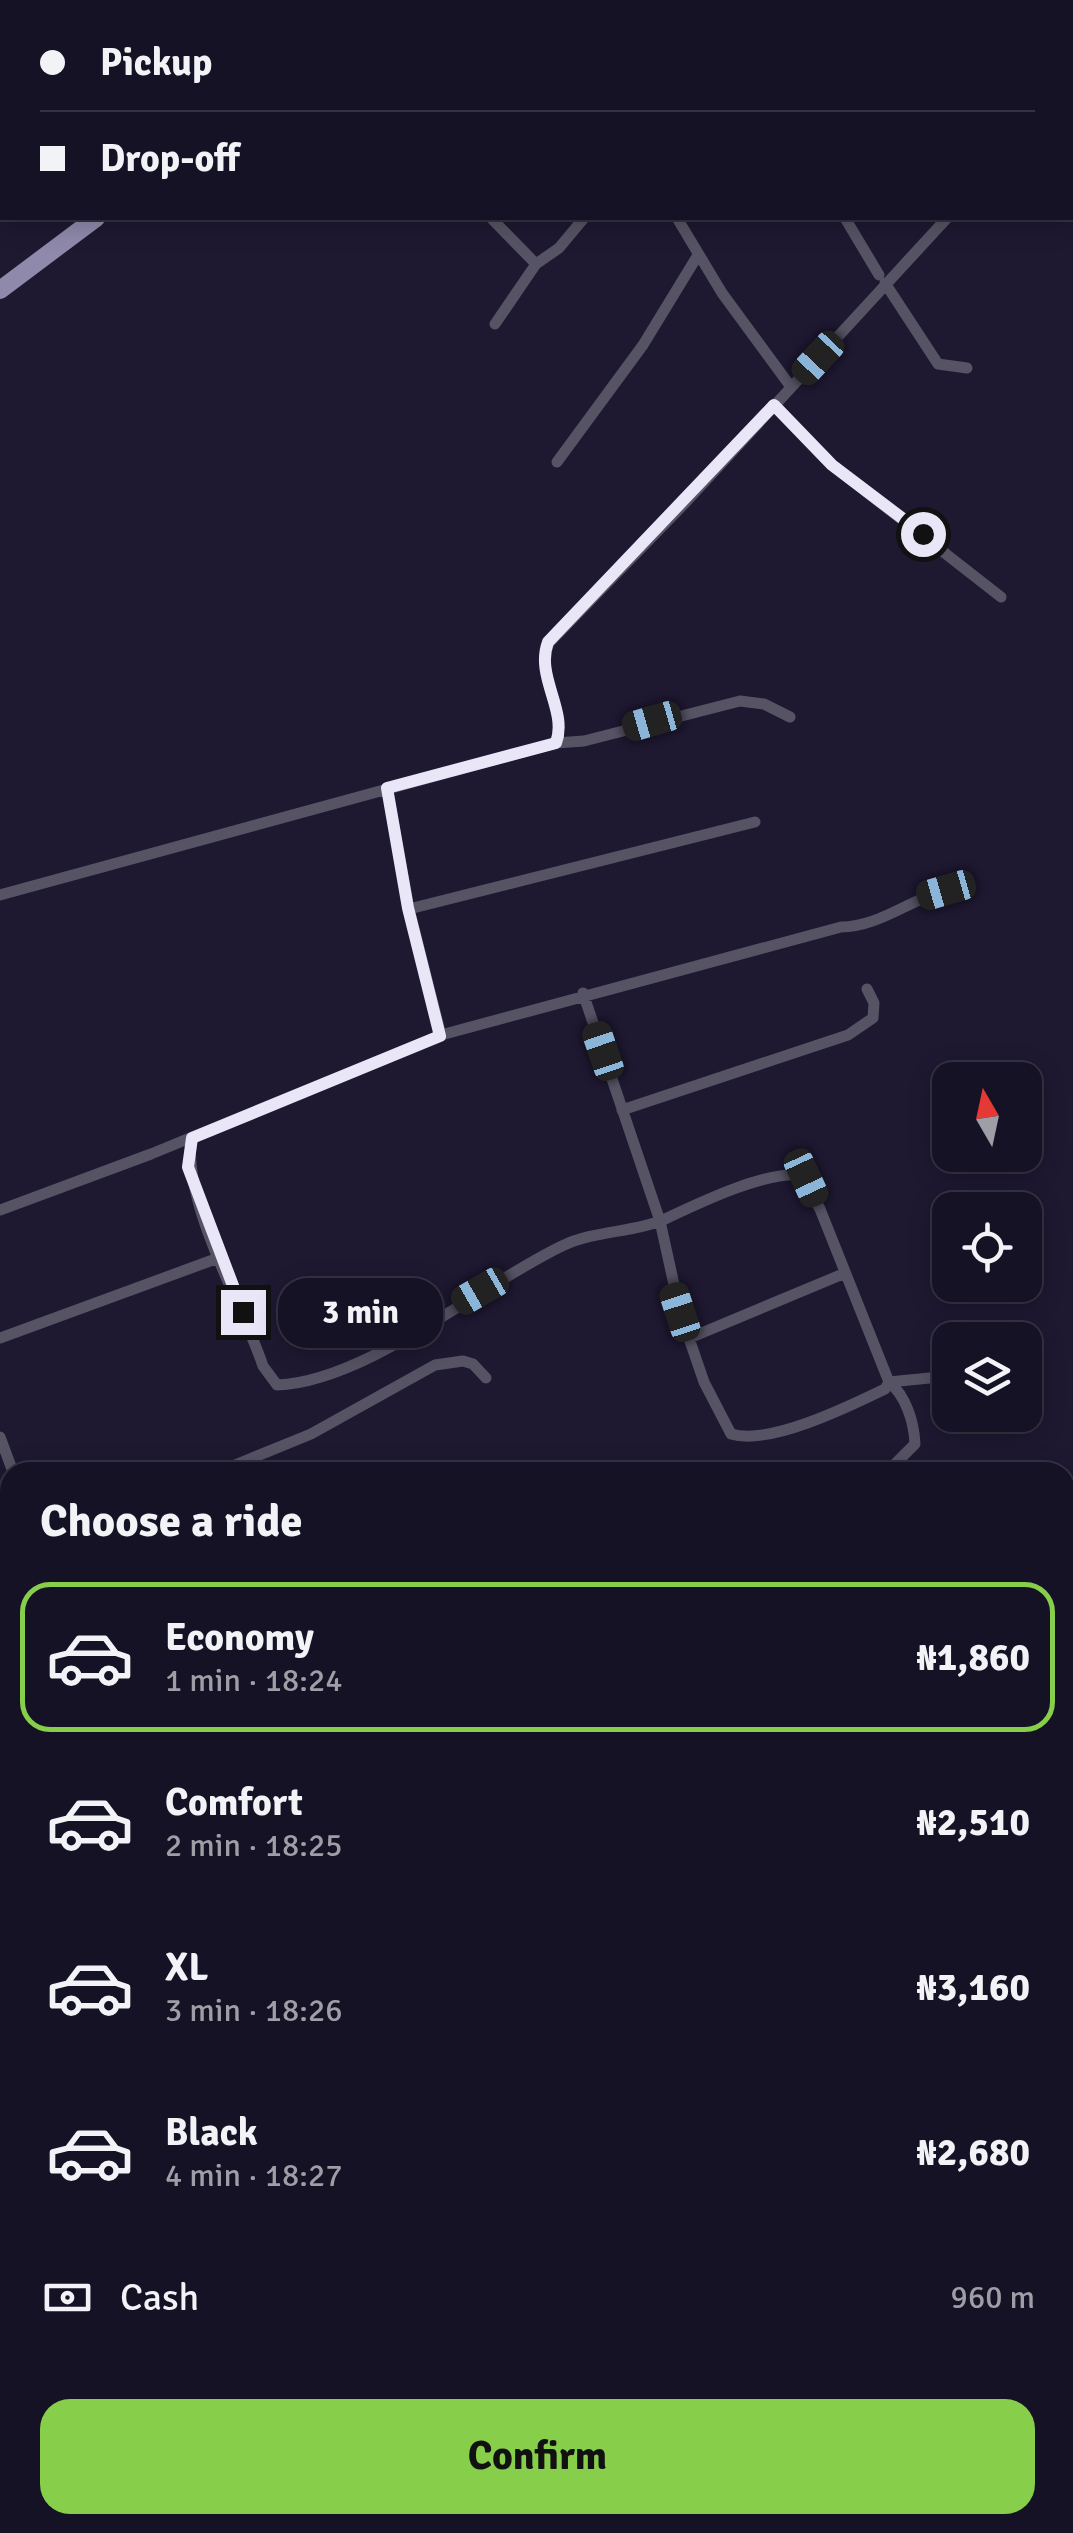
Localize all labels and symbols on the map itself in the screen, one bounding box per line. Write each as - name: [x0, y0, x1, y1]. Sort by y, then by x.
- car: [787, 326, 849, 390]
- route start: [901, 512, 946, 557]
- car: [619, 698, 685, 744]
- car: [913, 867, 979, 913]
- car: [579, 1018, 627, 1084]
- north arrow: [932, 1062, 1042, 1172]
- car: [780, 1144, 832, 1212]
- car: [447, 1263, 513, 1319]
- callout: 3 min: [278, 1277, 443, 1347]
- car: [656, 1279, 704, 1345]
- route end: [221, 1290, 266, 1335]

